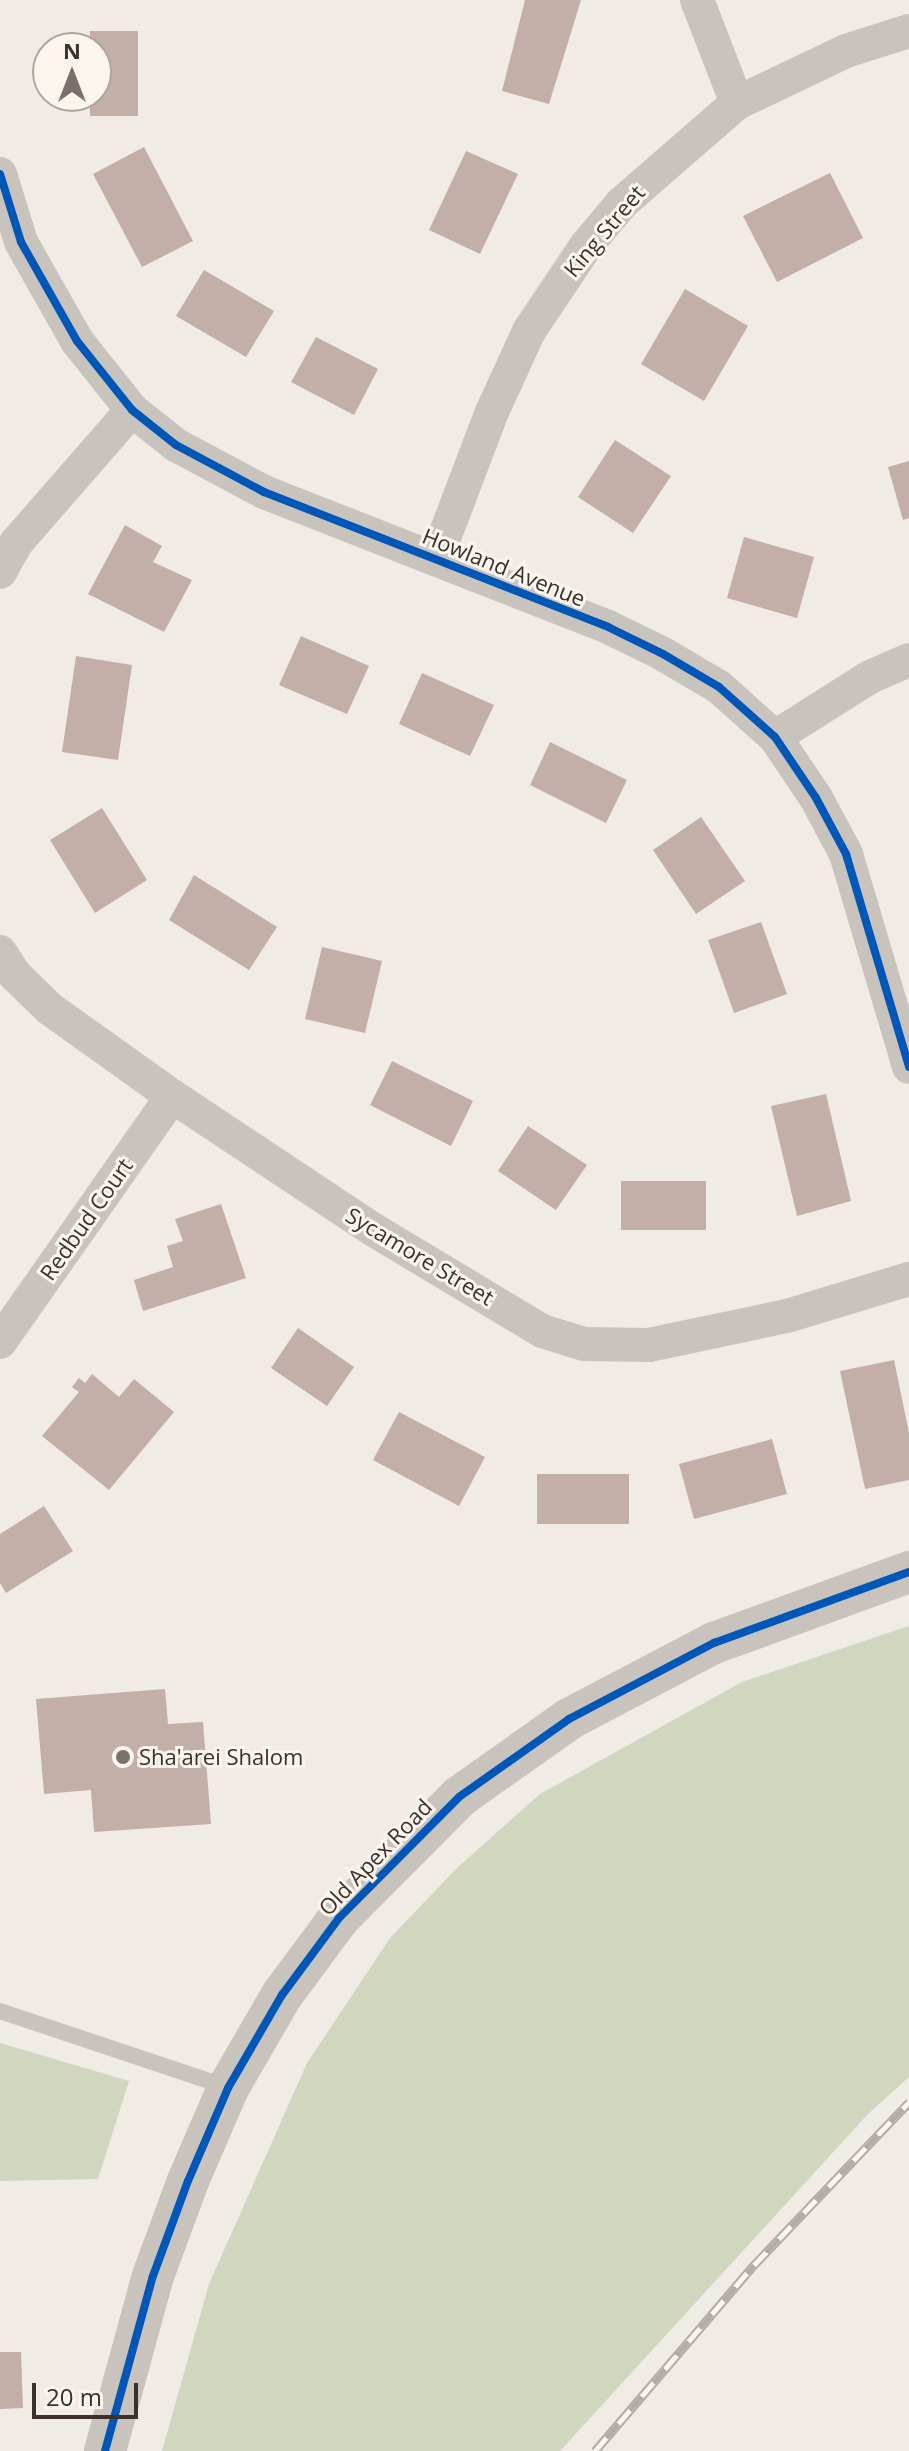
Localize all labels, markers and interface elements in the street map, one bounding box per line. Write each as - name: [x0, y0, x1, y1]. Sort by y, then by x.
- north arrow: [32, 32, 112, 112]
- text: N: [63, 35, 81, 65]
- street label: King Street: [558, 180, 650, 282]
- street label: Howland Avenue: [419, 522, 589, 612]
- street label: Redbud Court: [34, 1153, 138, 1285]
- street label: Sycamore Street: [341, 1201, 499, 1311]
- place label: Sha'arei Shalom: [139, 1744, 303, 1770]
- marker: Sha'arei Shalom: [114, 1748, 132, 1766]
- street label: Old Apex Road: [313, 1793, 437, 1921]
- scale bar: [36, 2367, 142, 2417]
- text: 20 m: [46, 2380, 102, 2413]

